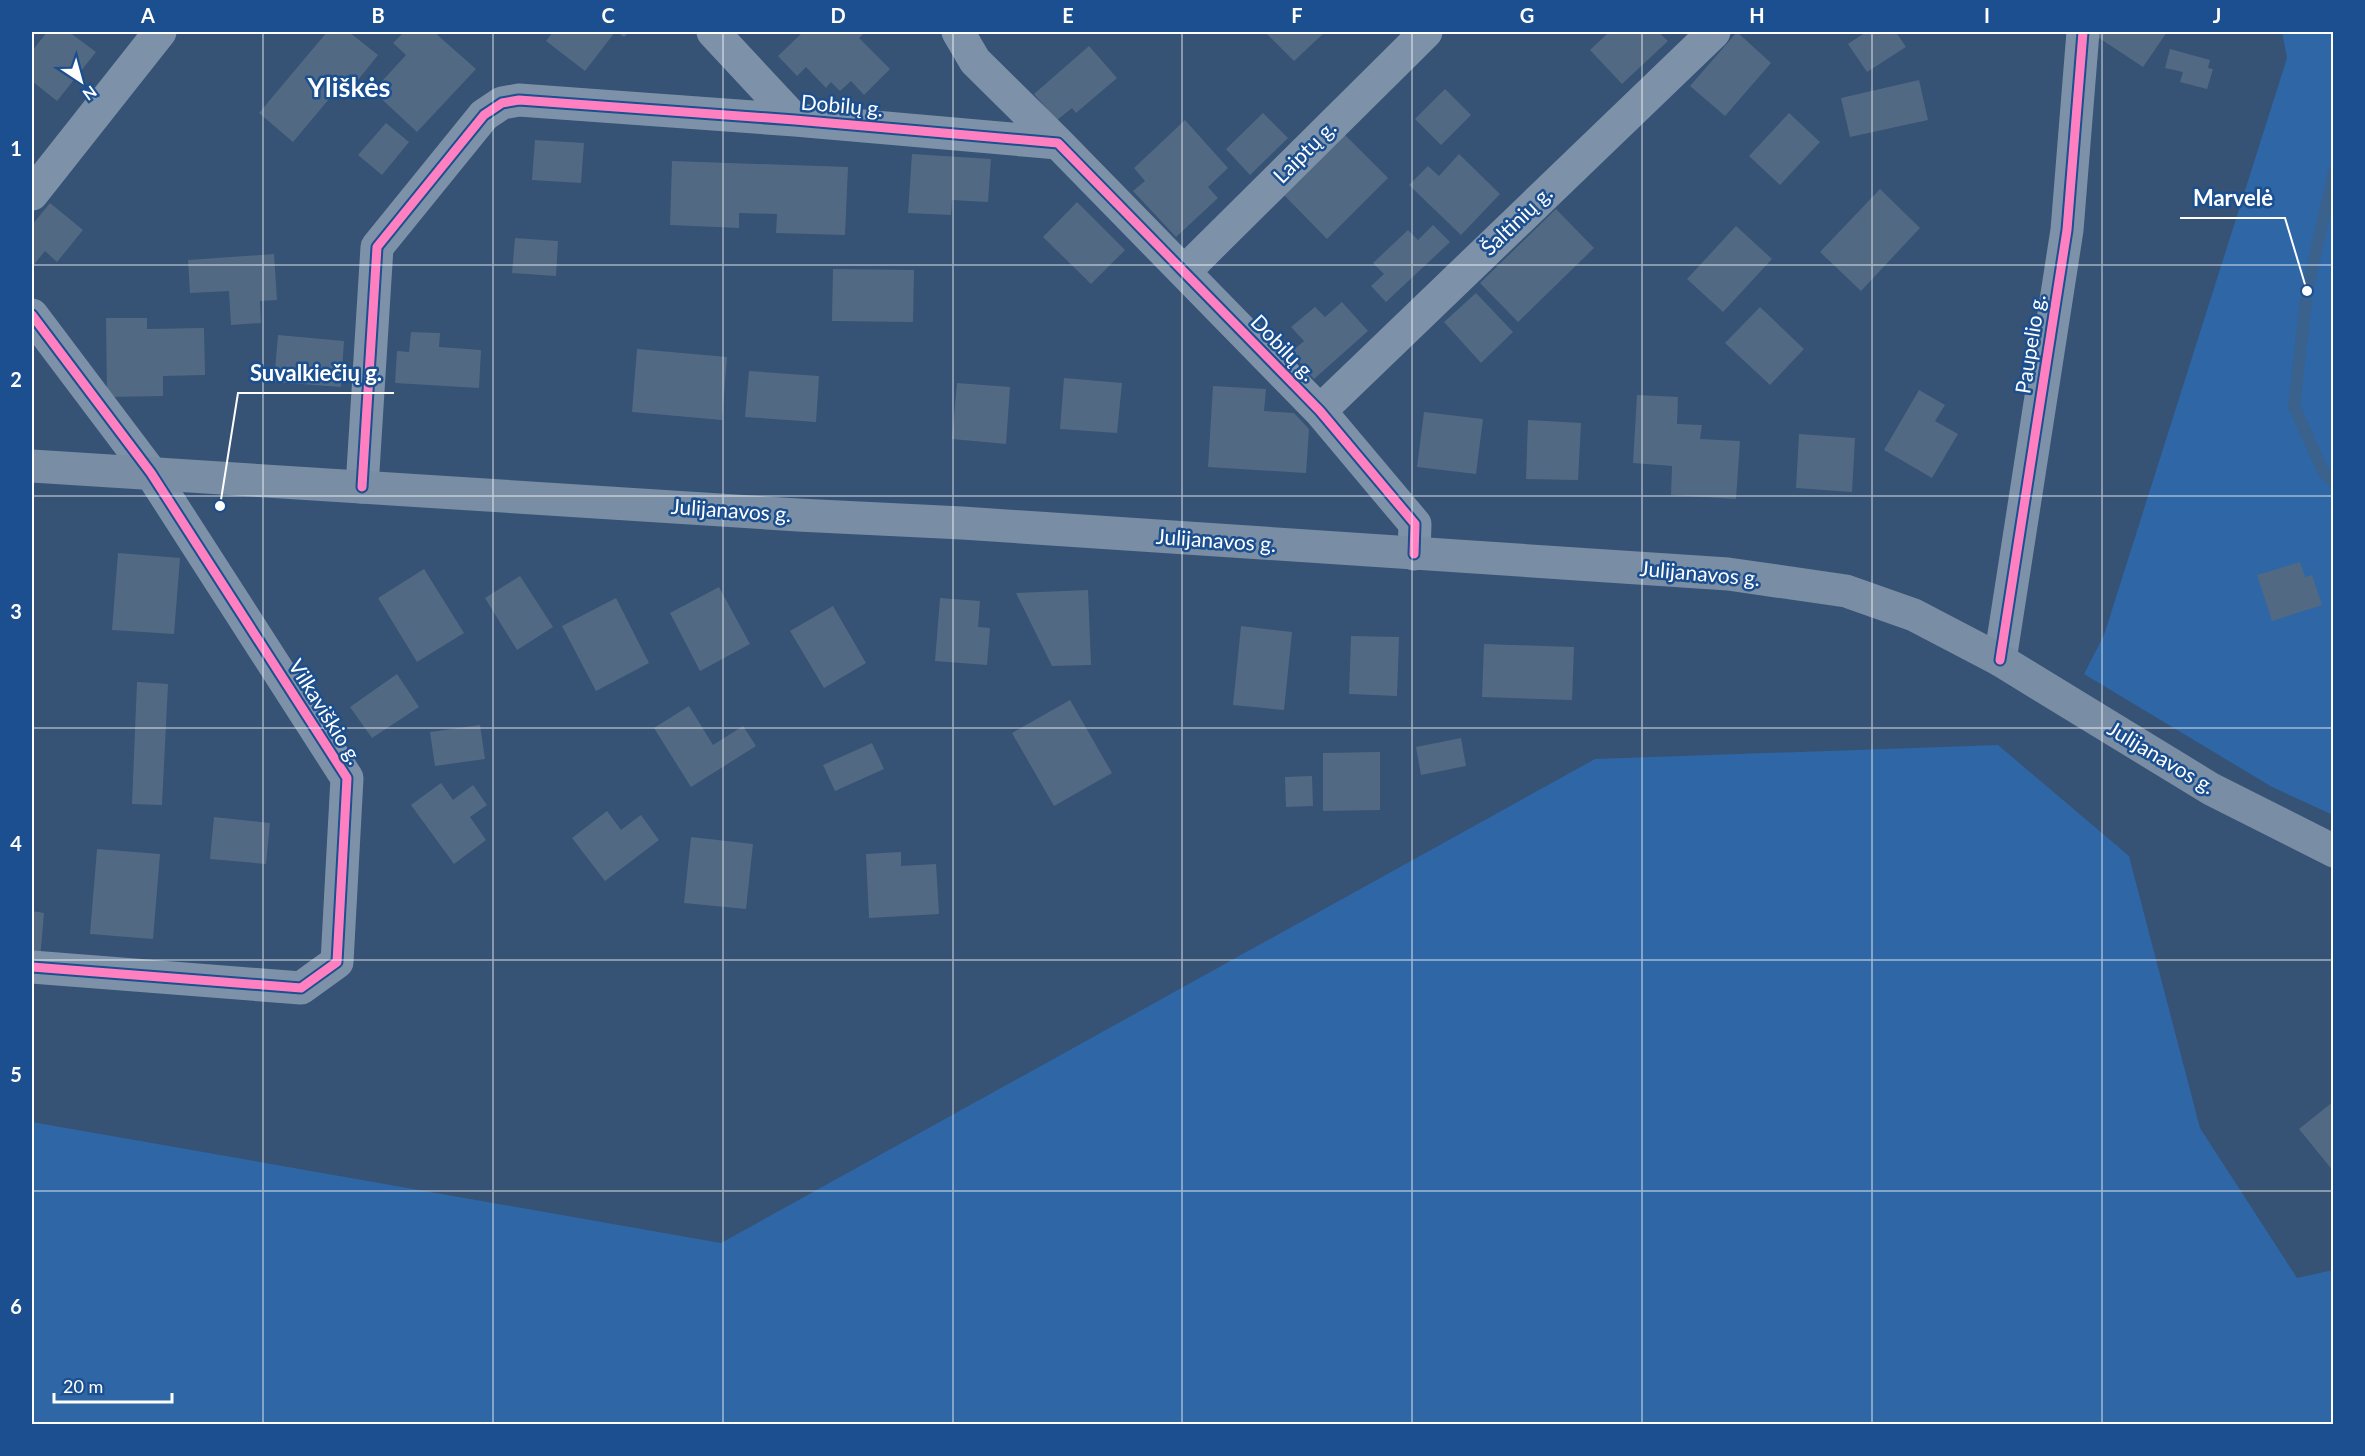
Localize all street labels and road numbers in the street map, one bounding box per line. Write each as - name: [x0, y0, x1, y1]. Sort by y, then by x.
- street label: Dobilų g.: [800, 88, 884, 121]
- street label: Laiptų g.: [1267, 114, 1340, 187]
- street label: Šaltinių g.: [1475, 180, 1557, 260]
- street label: Paupelio g.: [2009, 292, 2050, 395]
- street label: Dobilų g.: [1246, 309, 1322, 385]
- street label: Julijanavos g.: [670, 493, 792, 526]
- street label: Julijanavos g.: [1155, 523, 1277, 556]
- street label: Julijanavos g.: [1639, 555, 1761, 590]
- street label: Vilkaviškio g.: [284, 654, 368, 768]
- street label: Julijanavos g.: [2104, 715, 2220, 798]

